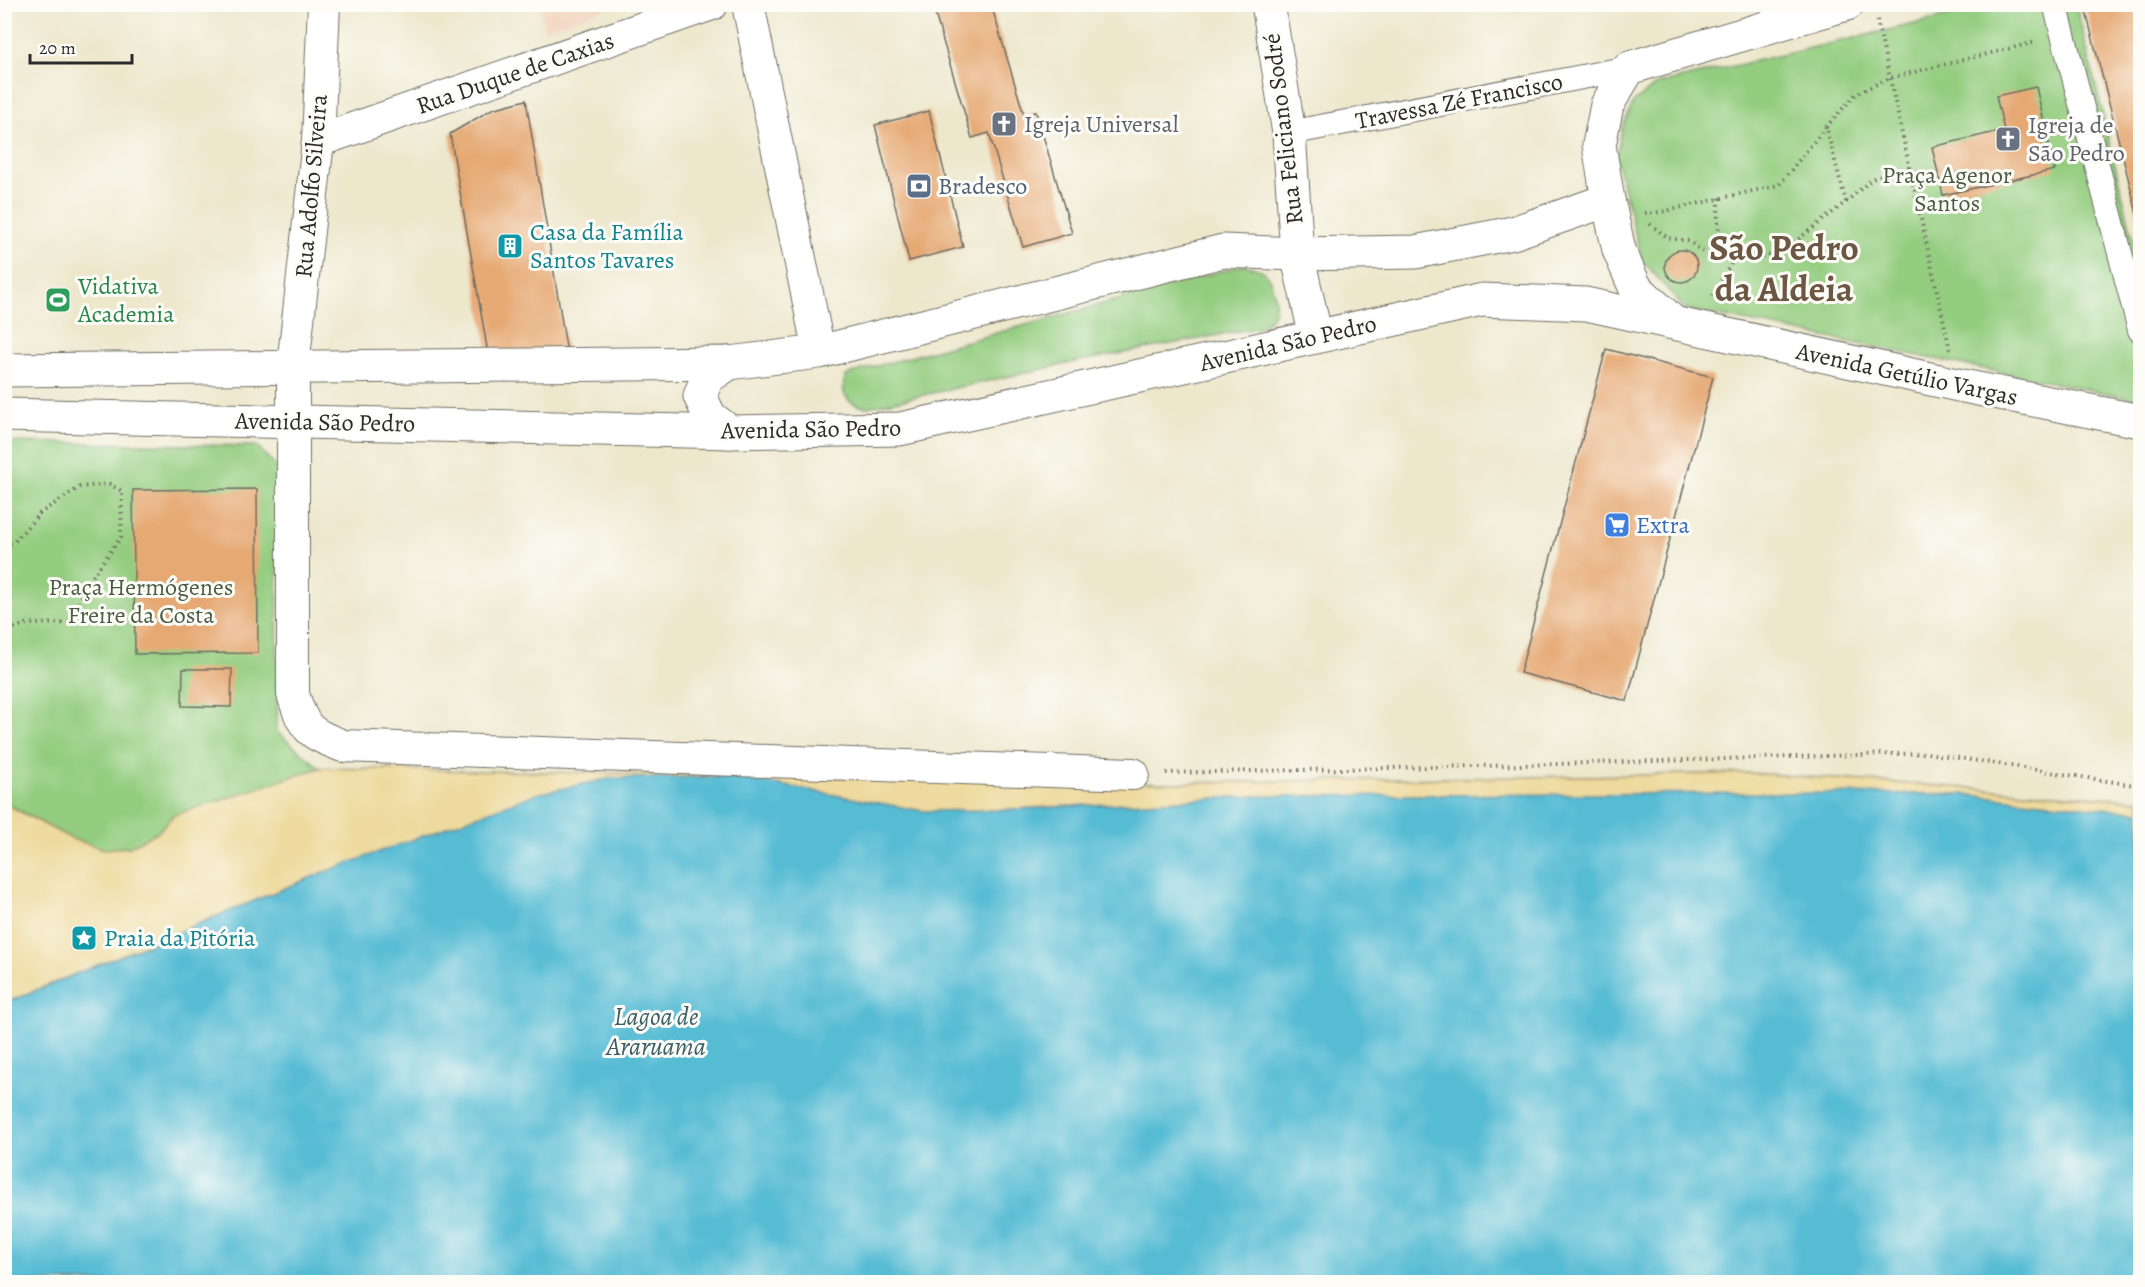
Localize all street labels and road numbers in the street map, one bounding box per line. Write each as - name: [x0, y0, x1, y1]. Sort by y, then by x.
- street label: Rua Duque de Caxias: [412, 24, 618, 122]
- street label: Rua Feliciano Sodré: [1255, 32, 1311, 226]
- street label: Travessa Zé Francisco: [1353, 65, 1565, 137]
- street label: Rua Adolfo Silveira: [287, 92, 335, 279]
- street label: Avenida São Pedro: [1196, 307, 1379, 379]
- street label: Avenida Getúlio Vargas: [1792, 335, 2021, 413]
- street label: Avenida São Pedro: [234, 404, 415, 440]
- street label: Avenida São Pedro: [720, 411, 901, 447]

